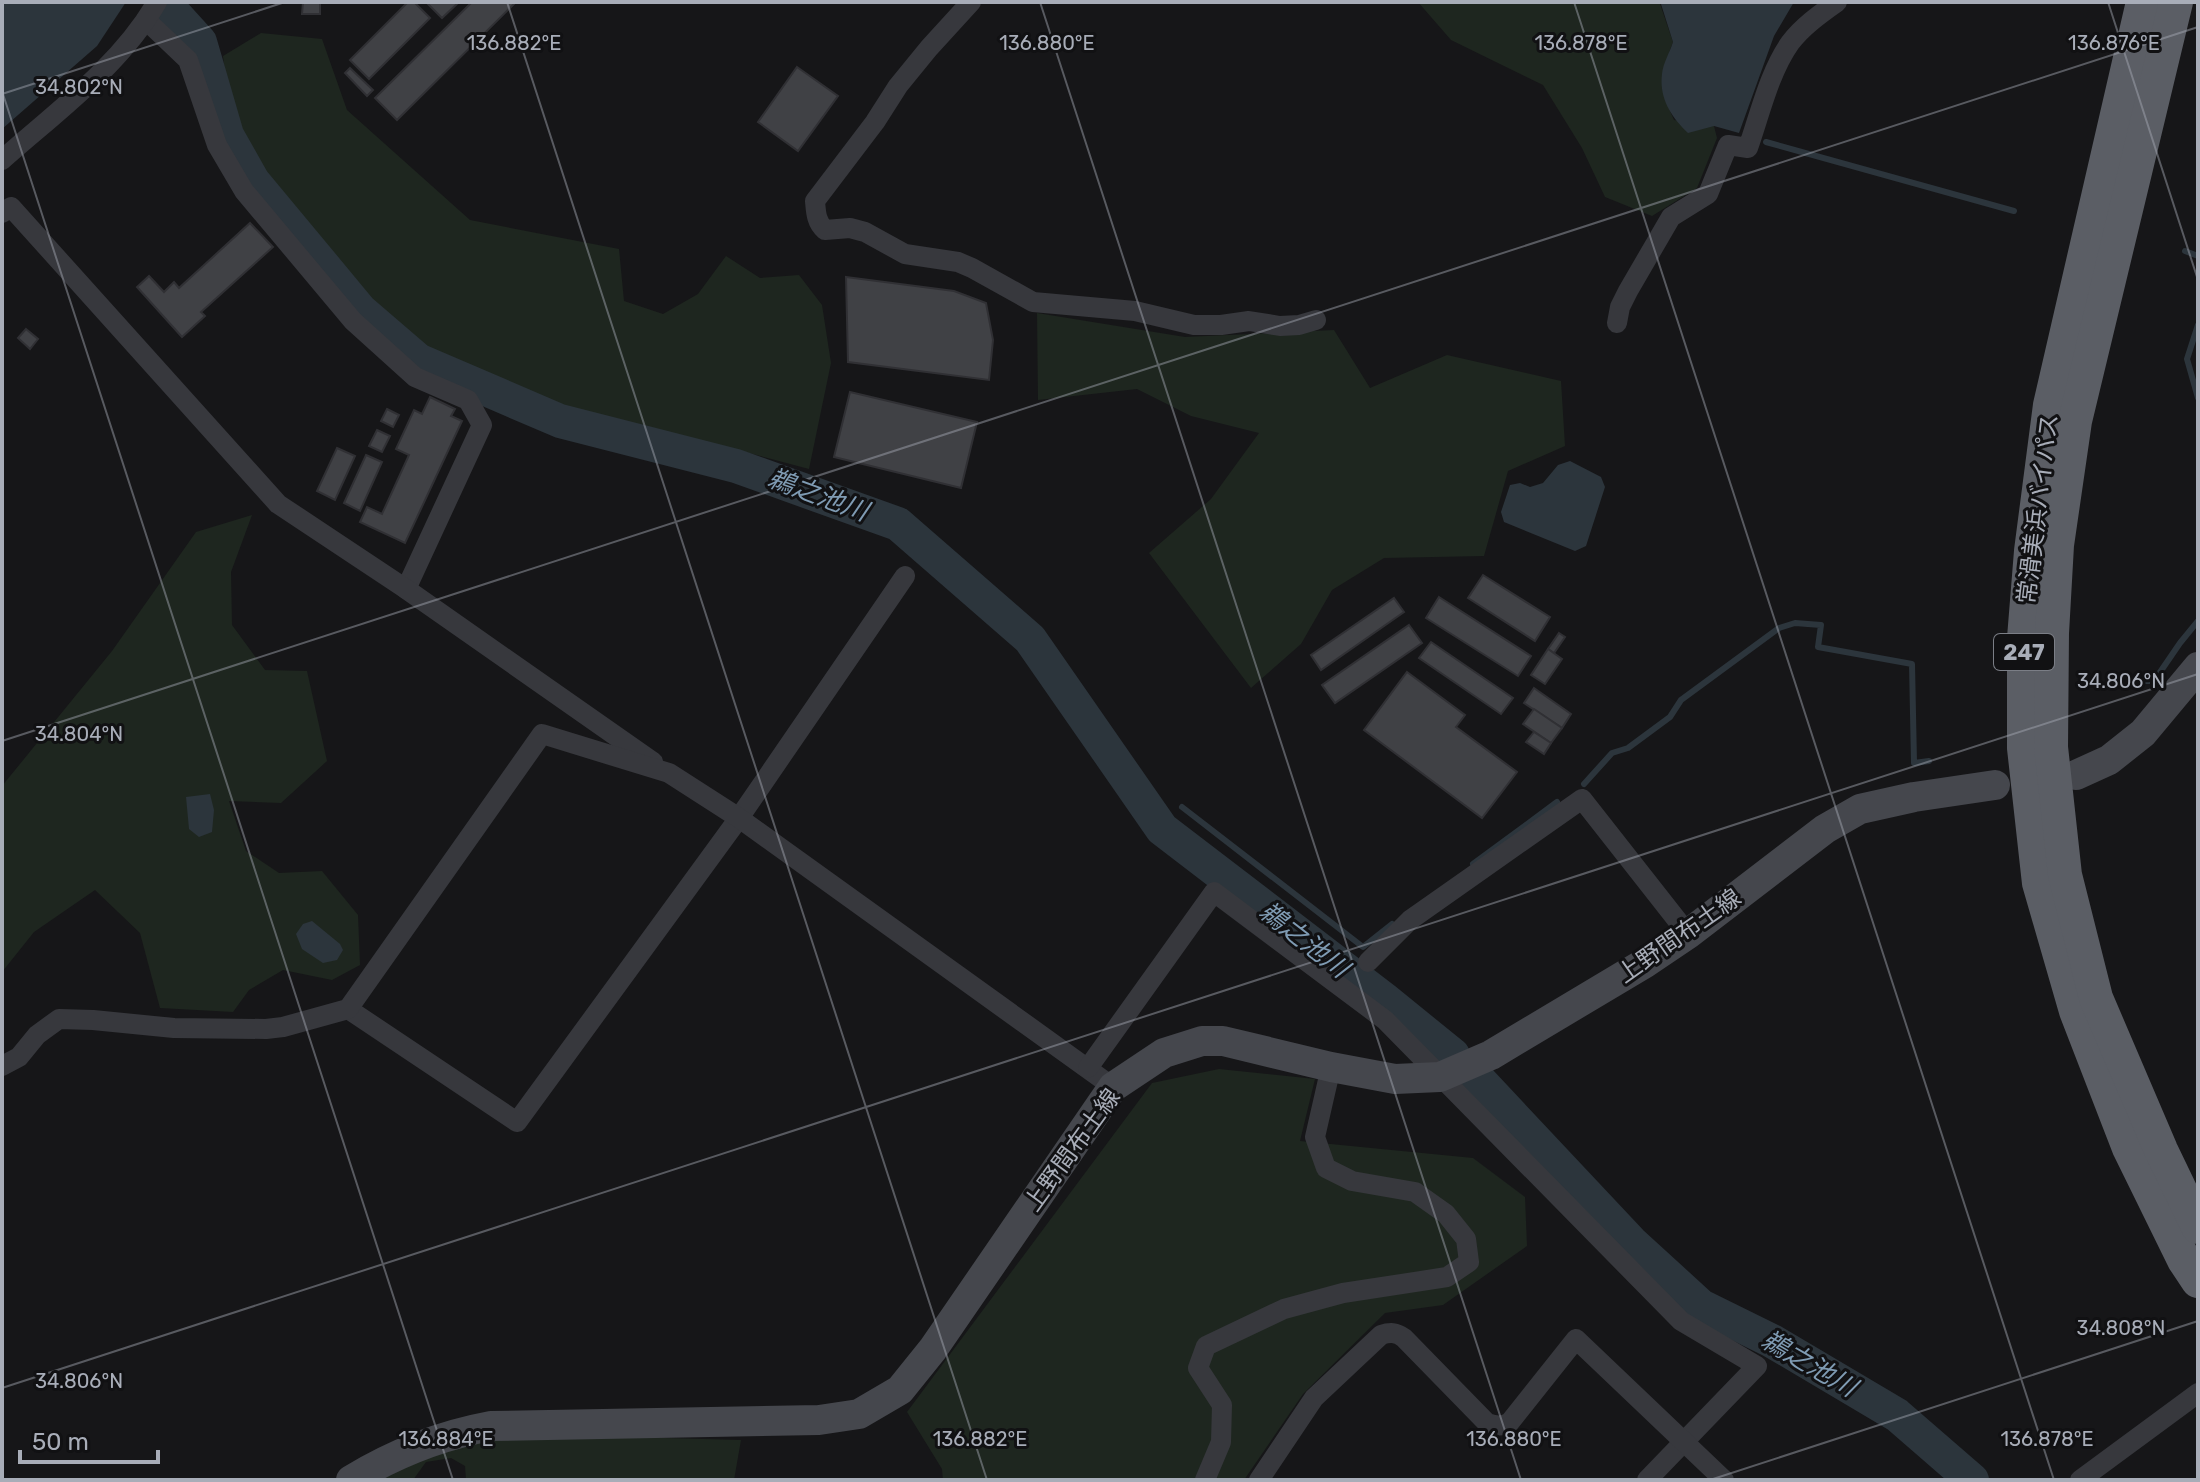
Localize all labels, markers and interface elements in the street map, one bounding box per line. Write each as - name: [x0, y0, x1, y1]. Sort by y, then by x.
- text: 136.882°E: [467, 31, 561, 55]
- text: 136.880°E: [999, 31, 1095, 55]
- text: 136.878°E: [1534, 31, 1628, 55]
- text: 136.876°E: [2068, 31, 2160, 55]
- text: 34.802°N: [35, 75, 123, 99]
- street label: 常滑美浜バイパス: [2012, 412, 2064, 606]
- water label: 鵜之池川: [764, 463, 875, 528]
- road number: 247: [1994, 634, 2054, 670]
- text: 34.806°N: [2077, 669, 2165, 693]
- text: 34.804°N: [35, 722, 123, 746]
- street label: 上野間布土線: [1612, 883, 1746, 989]
- water label: 鵜之池川: [1253, 896, 1357, 986]
- street label: 上野間布土線: [1018, 1084, 1126, 1216]
- text: 34.808°N: [2077, 1316, 2165, 1340]
- water label: 鵜之池川: [1756, 1325, 1864, 1405]
- text: 34.806°N: [35, 1369, 123, 1393]
- scale bar: [20, 1414, 158, 1464]
- text: 136.884°E: [398, 1427, 494, 1451]
- text: 136.882°E: [933, 1427, 1027, 1451]
- text: 136.880°E: [1466, 1427, 1562, 1451]
- text: 136.878°E: [2000, 1427, 2094, 1451]
- text: 50 m: [32, 1428, 89, 1456]

